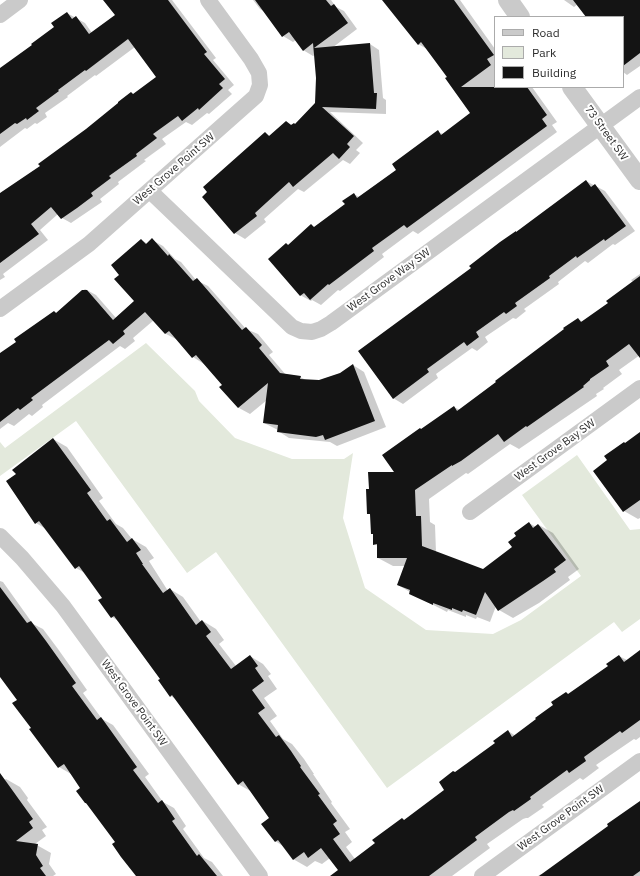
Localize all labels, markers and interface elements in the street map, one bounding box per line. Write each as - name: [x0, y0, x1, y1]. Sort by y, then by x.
- legend: [494, 16, 624, 88]
- text: Road: [532, 25, 560, 40]
- text: Park: [532, 45, 556, 60]
- text: Building: [532, 65, 576, 80]
- street label: 73 Street SW: [582, 103, 630, 163]
- street label: West Grove Point SW: [131, 130, 217, 208]
- street label: West Grove Way SW: [345, 246, 433, 314]
- street label: West Grove Bay SW: [512, 416, 598, 484]
- street label: West Grove Point SW: [98, 657, 170, 749]
- street label: West Grove Point SW: [515, 782, 607, 854]

